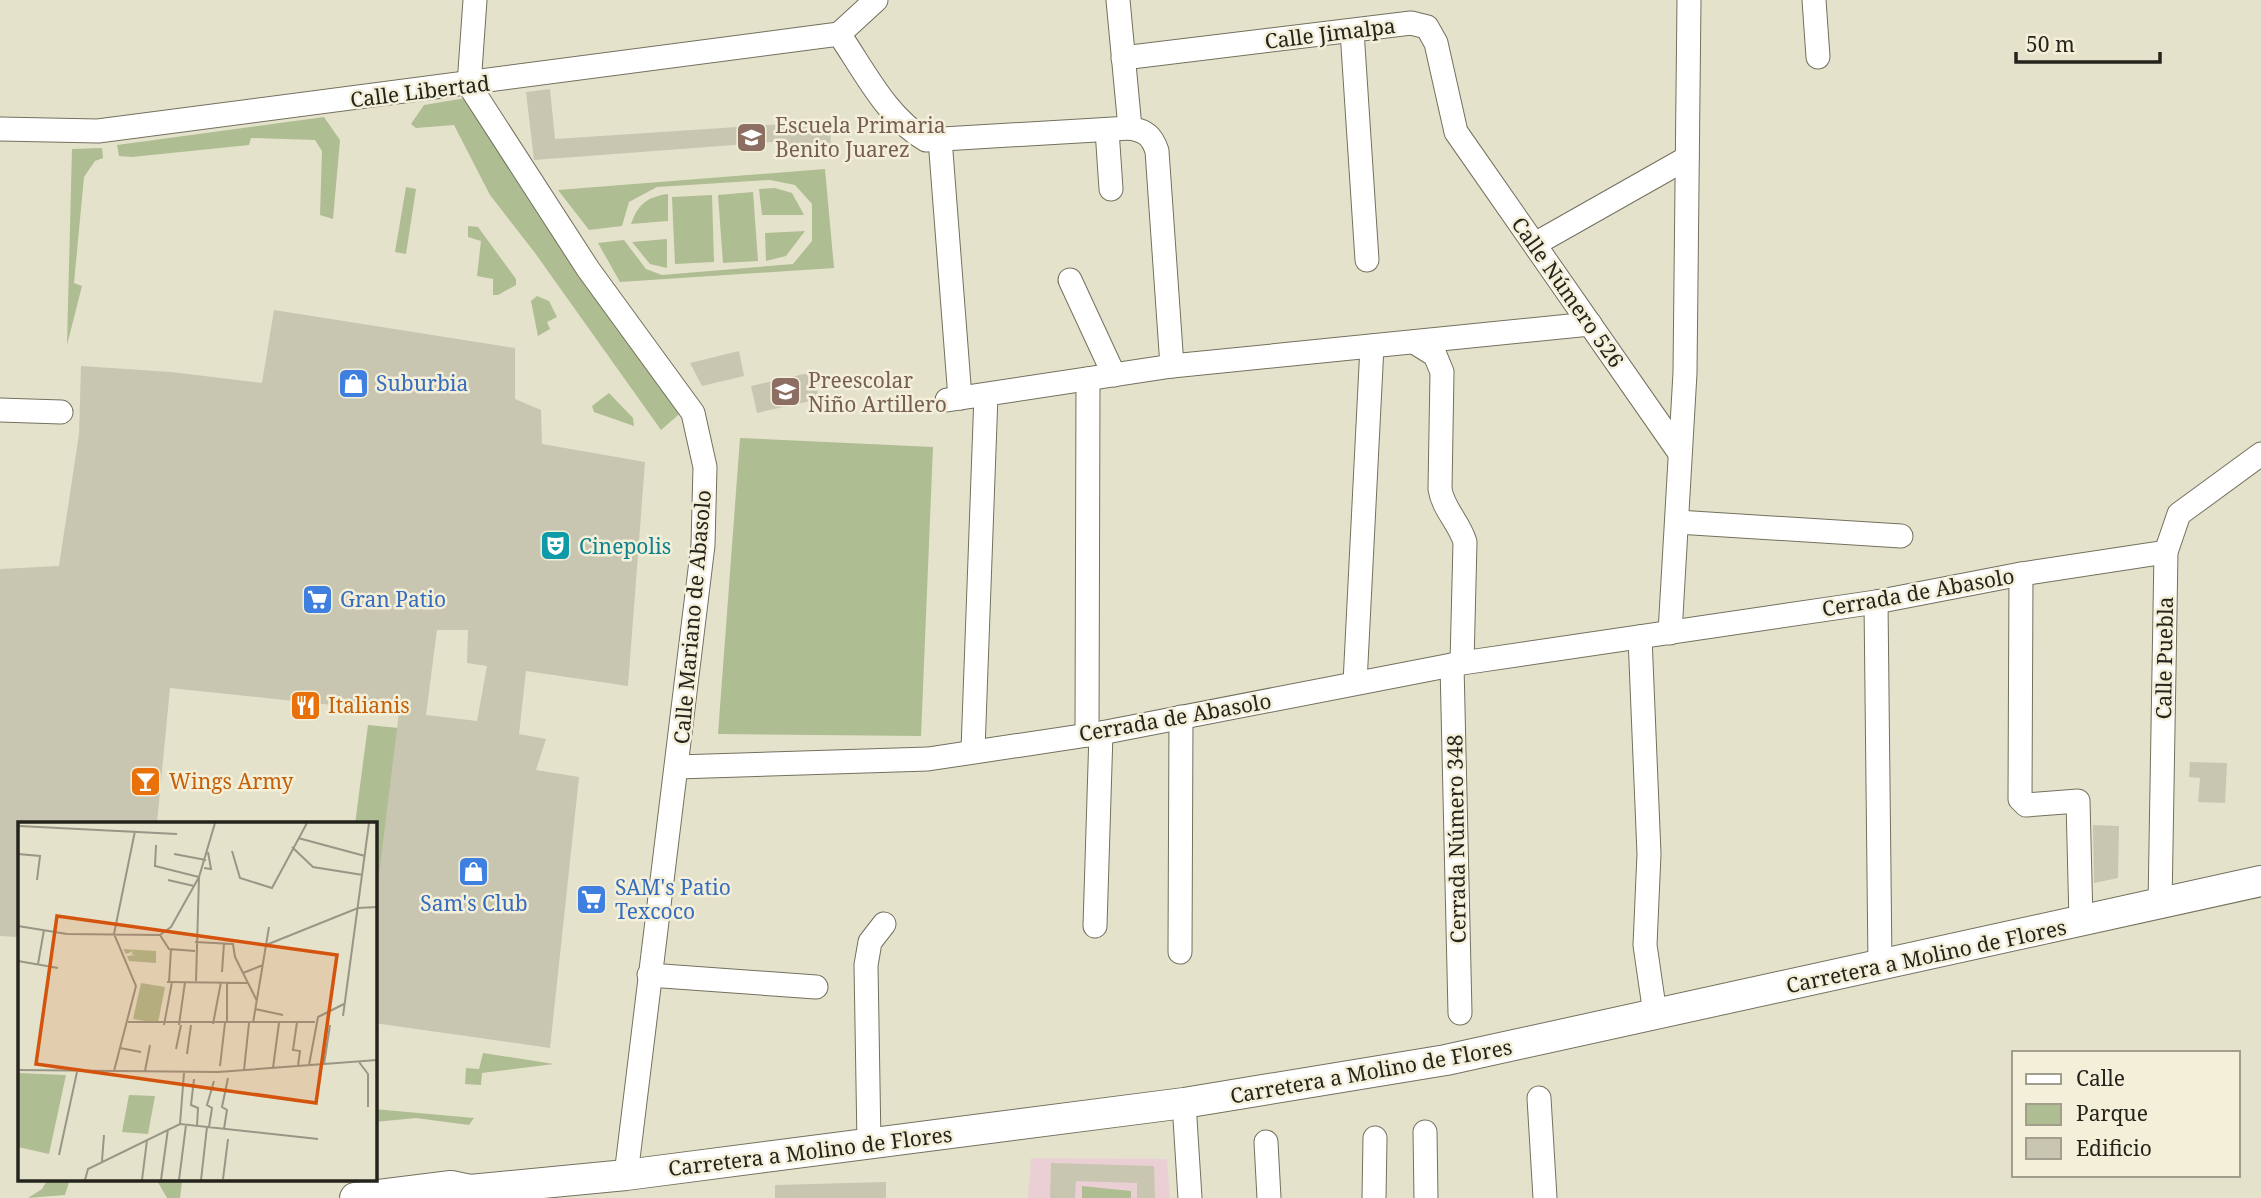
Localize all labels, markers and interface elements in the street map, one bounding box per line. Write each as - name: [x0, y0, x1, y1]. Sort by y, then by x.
- street label: Calle Jimalpa: [1263, 11, 1397, 55]
- scale bar: [2016, 21, 2160, 65]
- text: 50 m: [2026, 30, 2075, 58]
- street label: Calle Libertad: [349, 69, 491, 113]
- place label: Escuela Primaria Benito Juarez: [775, 111, 946, 163]
- school or university icon: Escuela Primaria Benito Juarez: [735, 120, 769, 154]
- street label: Calle Número 526: [1506, 211, 1630, 373]
- shop icon: Suburbia: [336, 366, 370, 400]
- place label: Preescolar Niño Artillero: [808, 366, 947, 418]
- place label: Suburbia: [376, 369, 468, 397]
- school or university icon: Preescolar Niño Artillero: [768, 375, 802, 409]
- street label: Calle Mariano de Abasolo: [667, 489, 717, 745]
- theatre icon: Cinepolis: [539, 529, 573, 563]
- place label: Cinepolis: [579, 532, 671, 560]
- street label: Cerrada de Abasolo: [1820, 561, 2016, 623]
- supermarket icon: Gran Patio: [300, 582, 334, 616]
- place label: Gran Patio: [340, 585, 446, 613]
- street label: Calle Puebla: [2149, 596, 2179, 720]
- street label: Cerrada de Abasolo: [1077, 686, 1273, 748]
- restaurant icon: Italianis: [288, 688, 322, 722]
- place label: Italianis: [328, 691, 410, 719]
- street label: Cerrada Número 348: [1440, 734, 1472, 944]
- bar icon: Wings Army: [129, 764, 163, 798]
- place label: Wings Army: [169, 767, 294, 795]
- inset map: [18, 822, 376, 1180]
- shop icon: Sam's Club: [457, 854, 491, 888]
- place label: SAM's Patio Texcoco: [615, 873, 731, 925]
- supermarket icon: SAM's Patio Texcoco: [575, 882, 609, 916]
- place label: Sam's Club: [420, 889, 528, 917]
- street label: Carretera a Molino de Flores: [1783, 913, 2069, 999]
- street label: Carretera a Molino de Flores: [1228, 1032, 1514, 1110]
- legend: [2012, 1051, 2240, 1177]
- text: Calle: [2076, 1064, 2125, 1092]
- text: Parque: [2076, 1099, 2148, 1127]
- street label: Carretera a Molino de Flores: [666, 1120, 954, 1182]
- text: Edificio: [2076, 1134, 2152, 1162]

